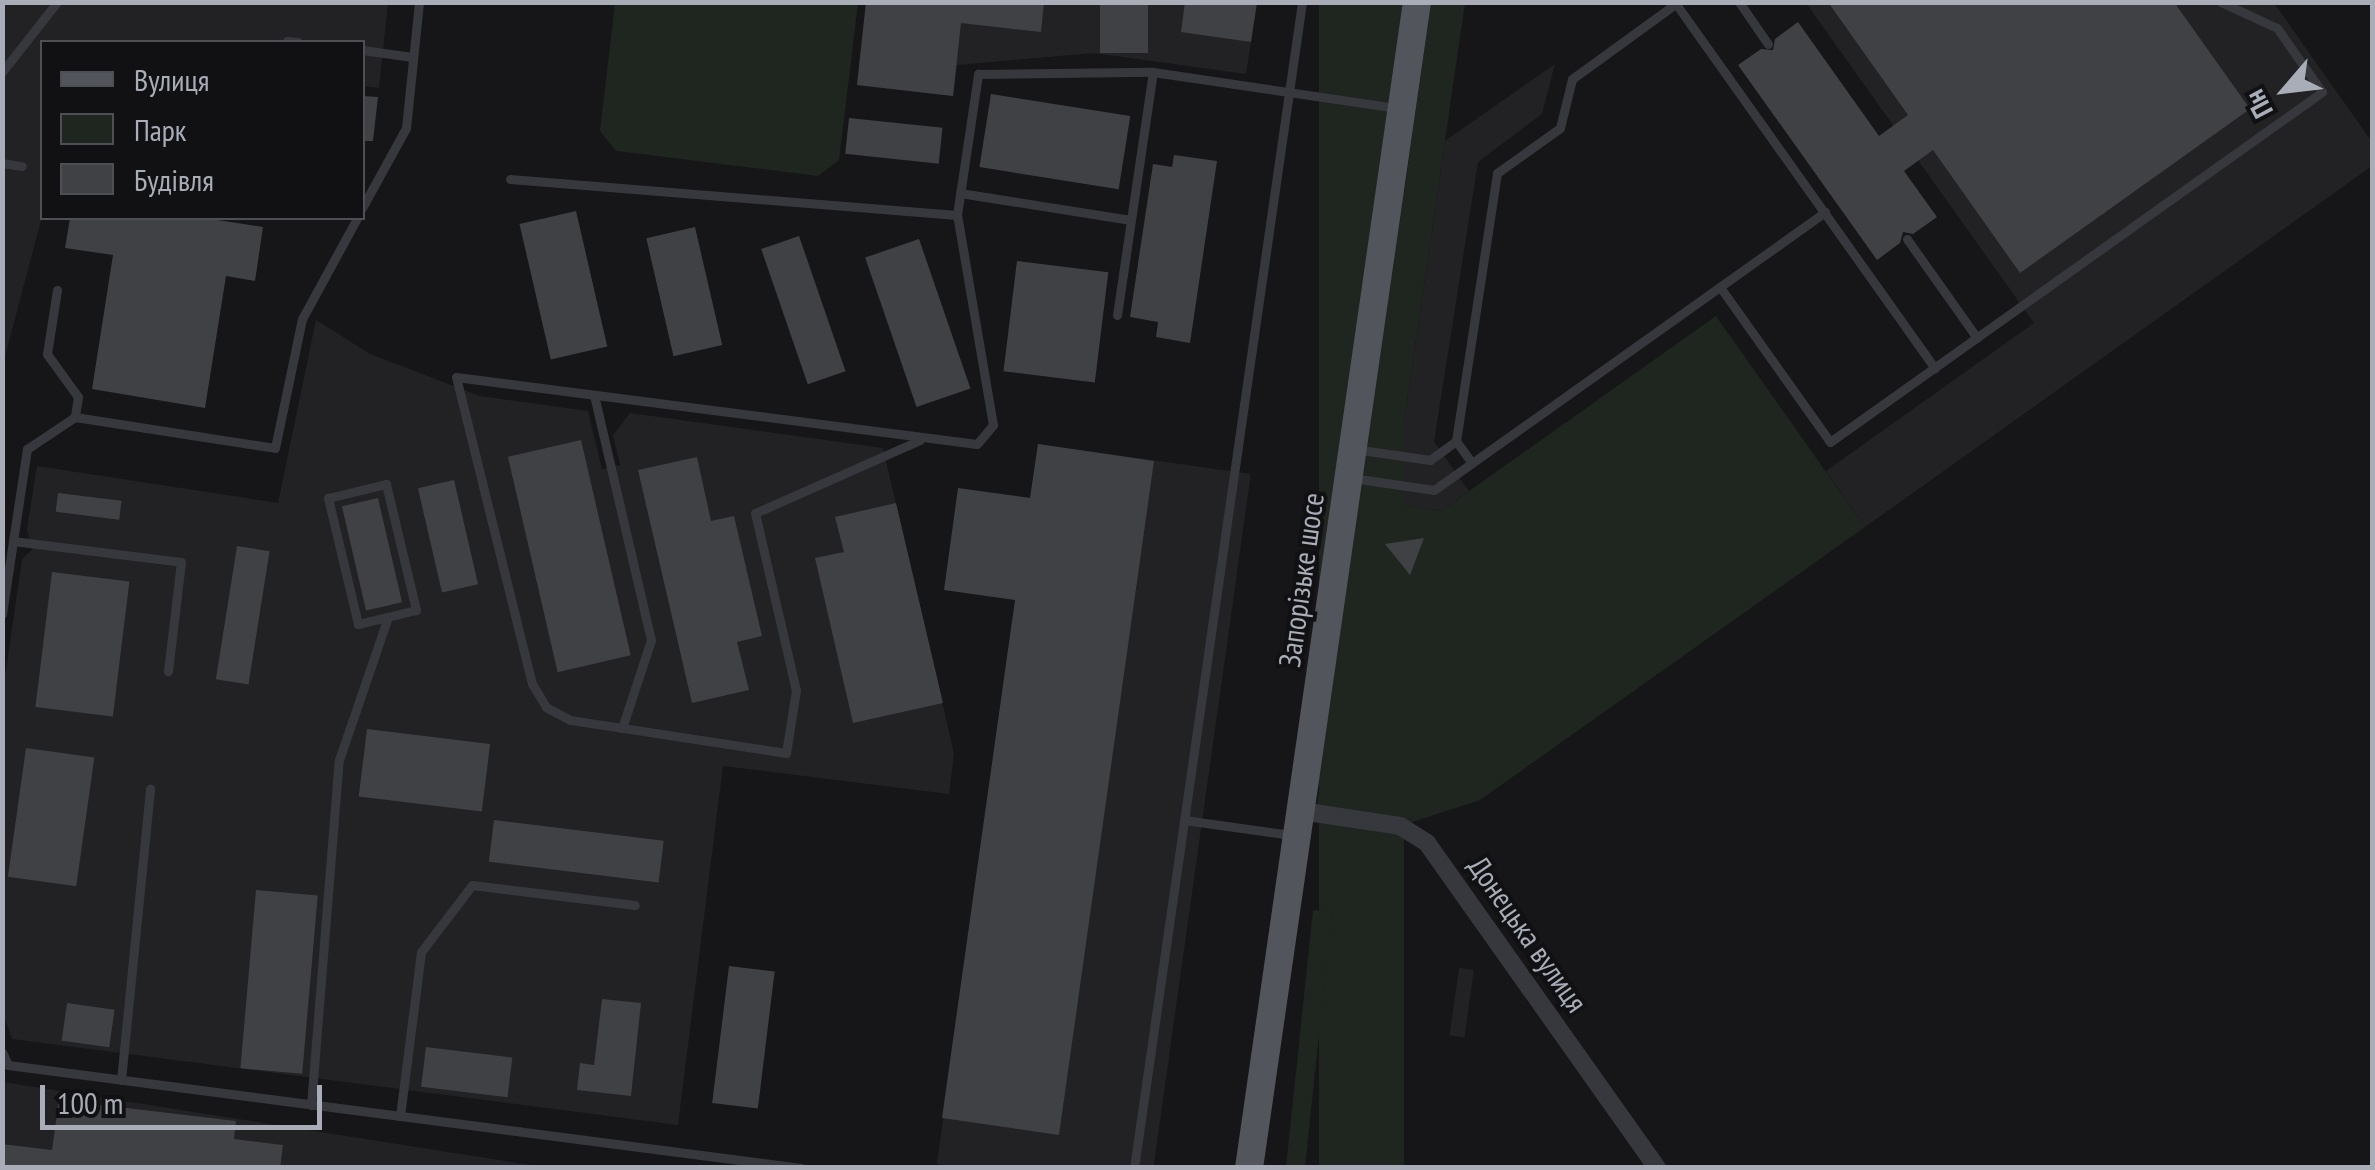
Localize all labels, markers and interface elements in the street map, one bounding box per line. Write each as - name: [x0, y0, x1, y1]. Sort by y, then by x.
- legend: [40, 40, 365, 220]
- north arrow: [2235, 40, 2335, 140]
- text: Вулиця: [134, 60, 209, 99]
- text: Пн: [2235, 84, 2281, 125]
- text: Парк: [134, 110, 186, 149]
- text: Будівля: [134, 160, 214, 199]
- street label: Запорізьке шосе: [1271, 490, 1331, 670]
- street label: Донецька вулиця: [1461, 849, 1595, 1019]
- scale bar: [45, 1065, 328, 1127]
- text: 100 m: [57, 1083, 123, 1122]

